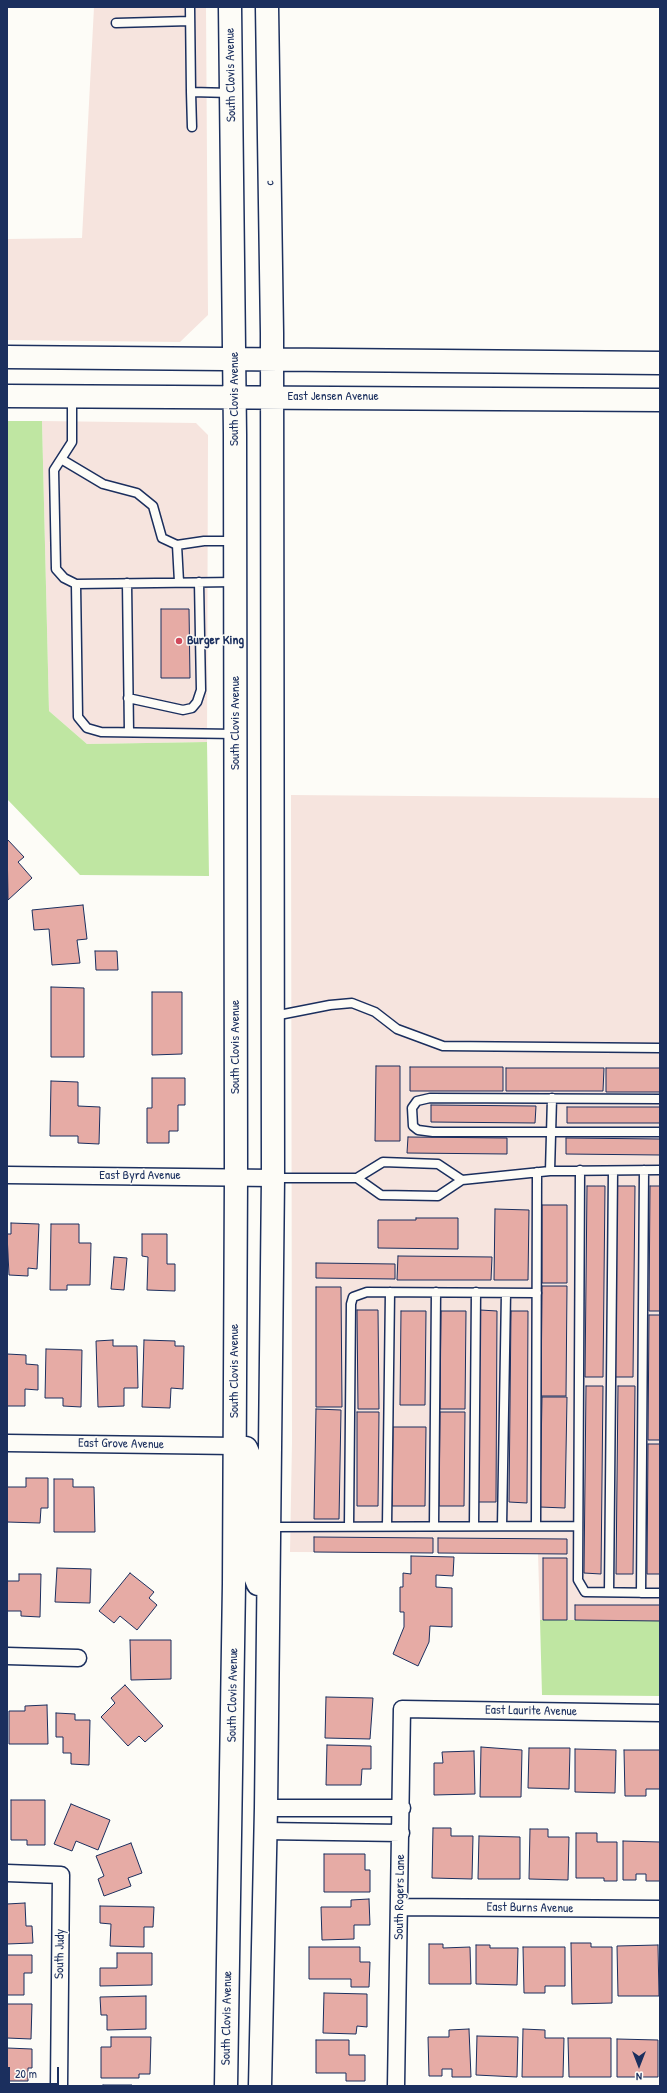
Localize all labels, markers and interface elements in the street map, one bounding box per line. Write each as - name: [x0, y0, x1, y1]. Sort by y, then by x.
- street label: South Clovis Avenue: [222, 28, 240, 122]
- street label: c: [262, 180, 278, 186]
- street label: South Clovis Avenue: [227, 352, 243, 446]
- street label: East Jensen Avenue: [287, 389, 379, 405]
- place label: Burger King: [187, 633, 244, 649]
- marker: Burger King: [174, 636, 184, 646]
- street label: South Clovis Avenue: [228, 676, 244, 770]
- street label: South Clovis Avenue: [228, 1000, 244, 1094]
- street label: East Byrd Avenue: [99, 1168, 181, 1184]
- street label: South Clovis Avenue: [227, 1324, 243, 1418]
- street label: East Grove Avenue: [78, 1435, 164, 1453]
- street label: South Clovis Avenue: [224, 1648, 242, 1742]
- street label: East Laurite Avenue: [485, 1702, 577, 1720]
- street label: South Rogers Lane: [391, 1854, 409, 1940]
- street label: East Burns Avenue: [486, 1899, 574, 1917]
- street label: South Judy: [52, 1929, 68, 1979]
- street label: South Clovis Avenue: [218, 1971, 236, 2065]
- north arrow: [619, 2045, 659, 2085]
- scale bar: [10, 2059, 61, 2085]
- text: 20 m: [15, 2065, 37, 2082]
- text: N: [636, 2070, 642, 2084]

